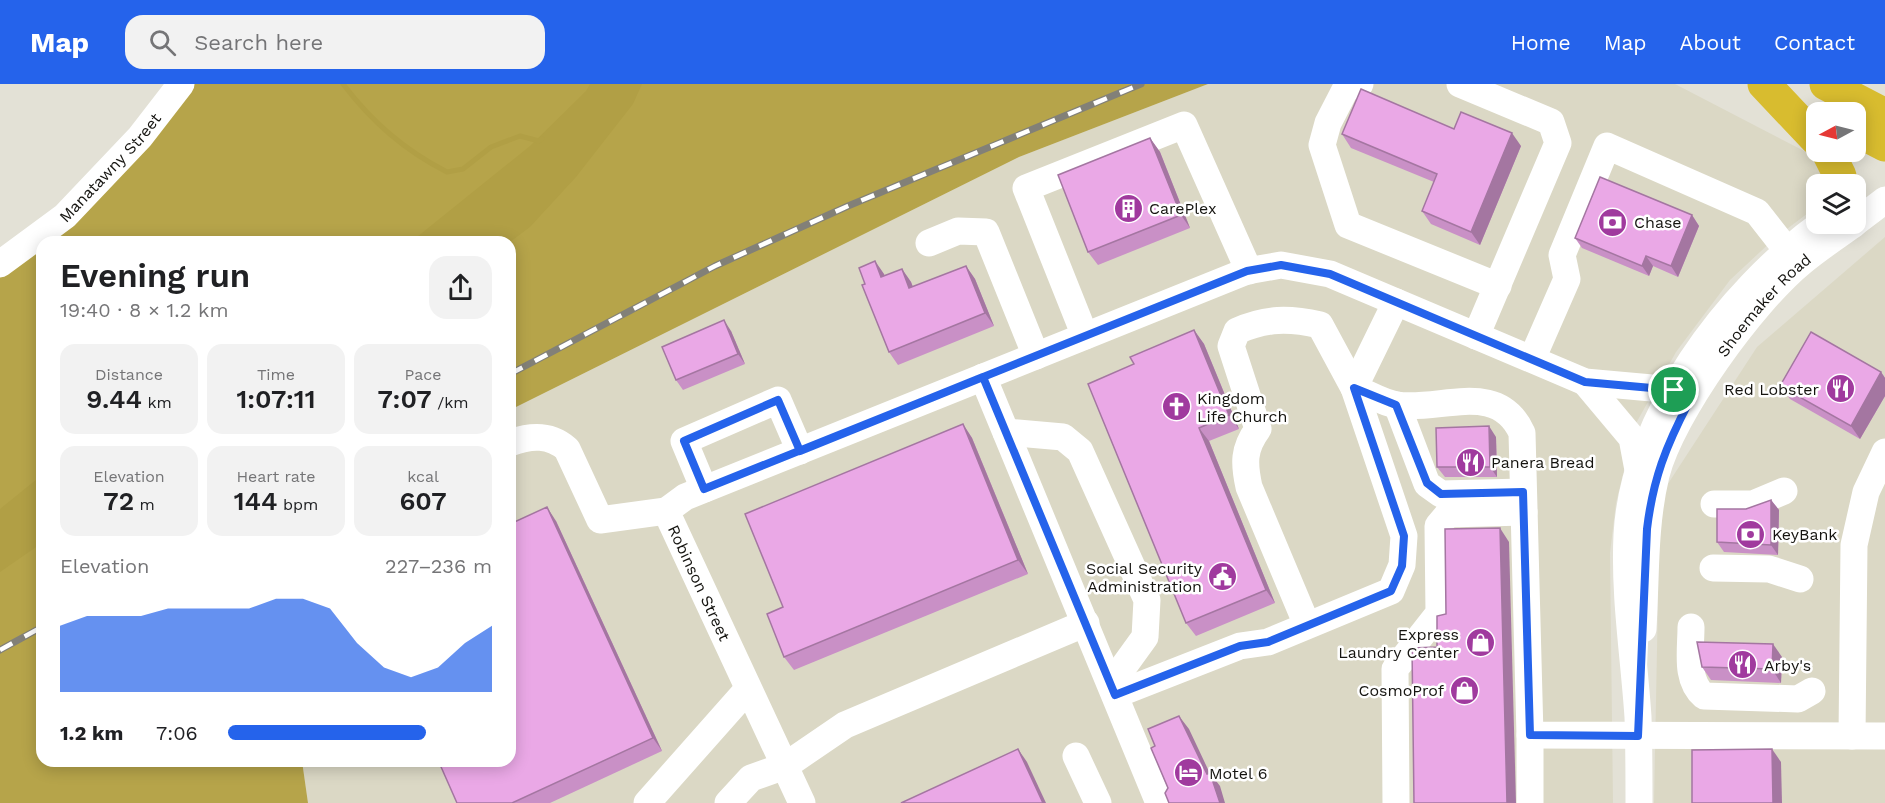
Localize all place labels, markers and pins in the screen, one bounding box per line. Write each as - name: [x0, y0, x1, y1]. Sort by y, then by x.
- building icon: CarePlex: [1112, 192, 1144, 224]
- place label: CarePlex: [1149, 199, 1217, 218]
- bank icon: Chase: [1597, 206, 1629, 238]
- place label: Chase: [1634, 213, 1682, 232]
- pin: [1648, 364, 1699, 415]
- restaurant icon: Red Lobster: [1824, 373, 1856, 405]
- place label: Red Lobster: [1724, 380, 1819, 399]
- place label: Kingdom Life Church: [1197, 389, 1287, 426]
- church icon: Kingdom Life Church: [1160, 391, 1192, 423]
- restaurant icon: Panera Bread: [1454, 446, 1486, 478]
- place label: Panera Bread: [1491, 453, 1594, 472]
- bank icon: KeyBank: [1735, 518, 1767, 550]
- place label: KeyBank: [1772, 525, 1837, 544]
- place label: Social Security Administration: [1086, 559, 1203, 596]
- public building icon: Social Security Administration: [1207, 561, 1239, 593]
- place label: Express Laundry Center: [1338, 625, 1459, 662]
- shop icon: Express Laundry Center: [1464, 627, 1496, 659]
- restaurant icon: Arby's: [1727, 649, 1759, 681]
- place label: Arby's: [1764, 656, 1811, 675]
- shop icon: CosmoProf: [1449, 674, 1481, 706]
- place label: CosmoProf: [1359, 681, 1445, 700]
- hotel icon: Motel 6: [1172, 757, 1204, 789]
- place label: Motel 6: [1209, 764, 1267, 783]

